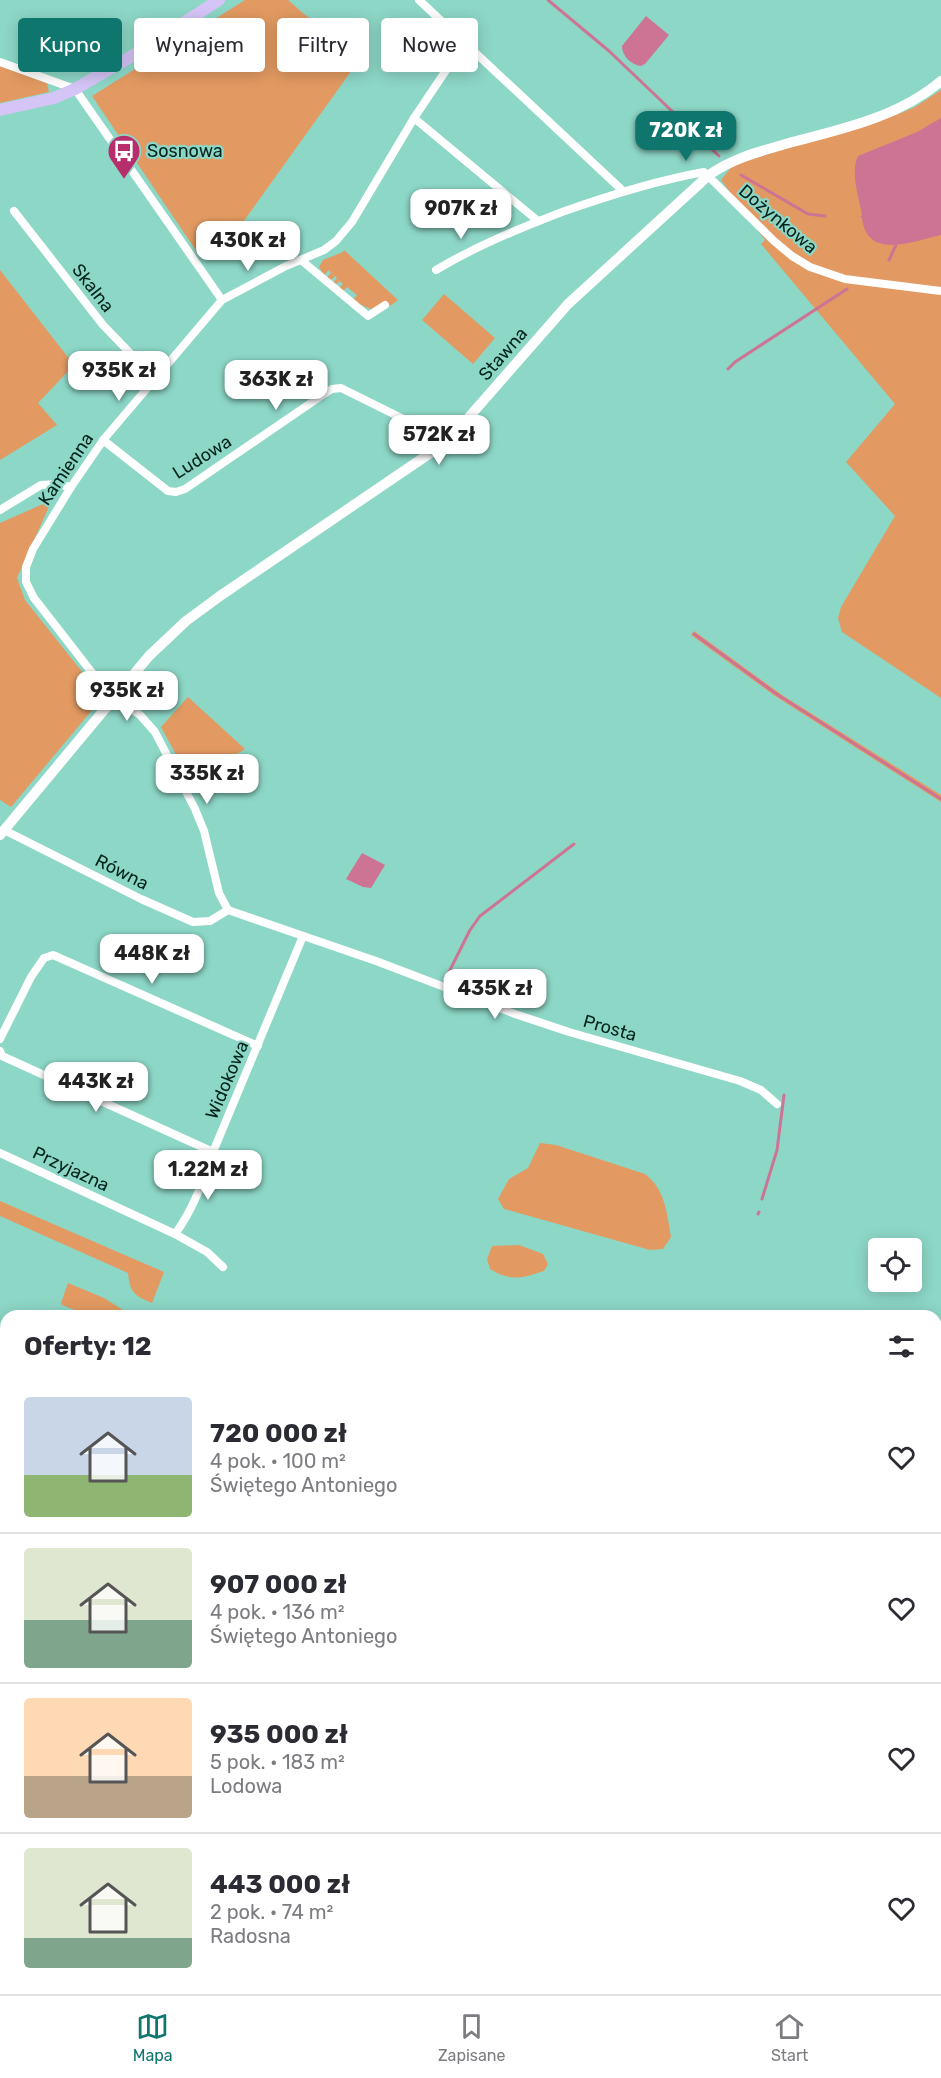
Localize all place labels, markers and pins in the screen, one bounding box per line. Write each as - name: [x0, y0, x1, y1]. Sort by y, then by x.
- pin: 720K zł: [631, 111, 741, 162]
- bus stop icon: Sosnowa: [106, 133, 142, 180]
- place label: Sosnowa: [147, 140, 223, 162]
- pin: 907K zł: [406, 189, 516, 240]
- pin: 430K zł: [193, 221, 303, 272]
- pin: 935K zł: [64, 351, 174, 402]
- pin: 363K zł: [221, 360, 331, 411]
- pin: 572K zł: [384, 415, 494, 466]
- pin: 935K zł: [72, 671, 182, 722]
- pin: 335K zł: [152, 754, 262, 805]
- pin: 448K zł: [97, 934, 207, 985]
- pin: 435K zł: [440, 969, 550, 1020]
- pin: 443K zł: [41, 1062, 151, 1113]
- pin: 1.22M zł: [146, 1150, 270, 1201]

